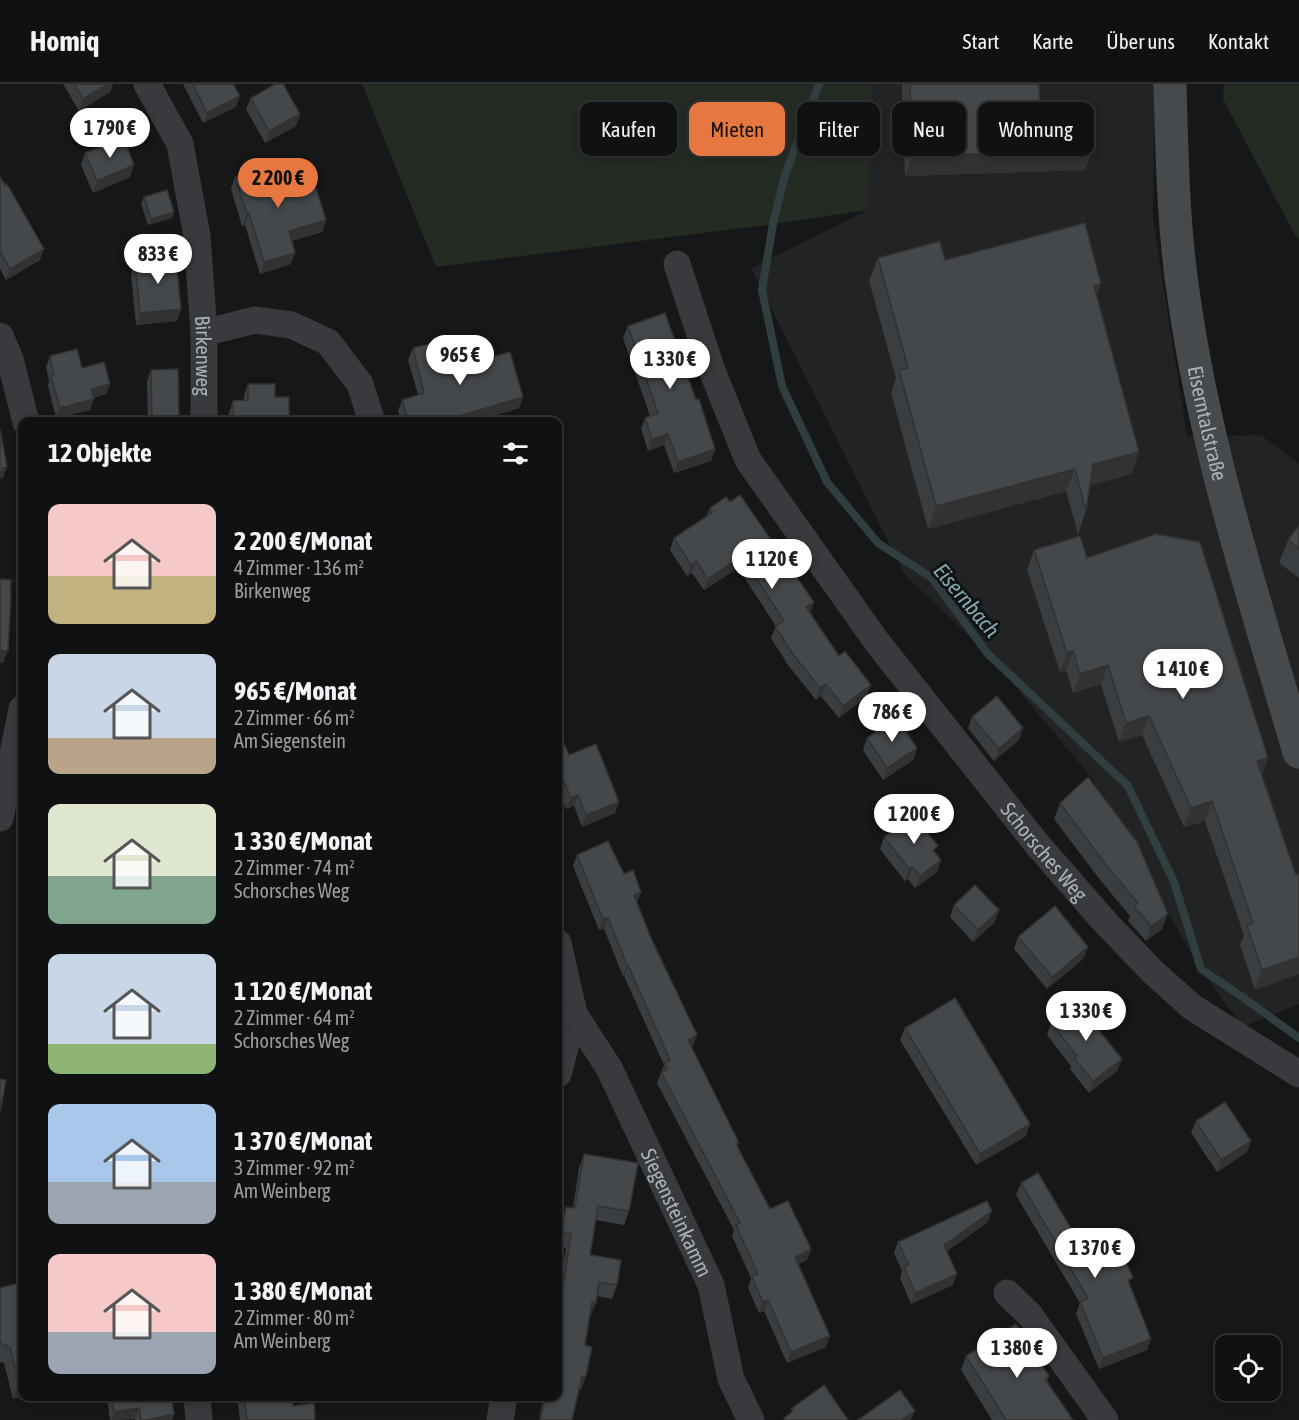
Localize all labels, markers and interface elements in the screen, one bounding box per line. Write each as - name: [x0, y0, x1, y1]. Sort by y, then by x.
- text: Homiq: [30, 25, 99, 57]
- text: Start: [963, 29, 999, 53]
- text: Karte: [1032, 29, 1073, 53]
- text: Über uns: [1106, 29, 1175, 53]
- text: Kontakt: [1208, 29, 1269, 53]
- chip: Kaufen: [580, 102, 677, 156]
- chip: Mieten: [689, 102, 785, 156]
- chip: Filter: [797, 102, 880, 156]
- chip: Neu: [892, 102, 966, 156]
- chip: Wohnung: [978, 102, 1094, 156]
- pin: 1 790 €: [55, 108, 165, 159]
- text: 1 790 €: [84, 116, 136, 139]
- pin: 2 200 €: [223, 158, 333, 209]
- text: 2 200 €: [252, 166, 304, 189]
- pin: 833 €: [116, 234, 200, 285]
- text: 833 €: [138, 242, 178, 265]
- street label: Birkenweg: [191, 315, 216, 396]
- pin: 965 €: [418, 335, 502, 386]
- pin: 1 330 €: [615, 339, 725, 390]
- text: 965 €: [440, 343, 480, 366]
- text: 1 330 €: [644, 347, 696, 370]
- street label: Eiserntalstraße: [1184, 364, 1233, 483]
- icon: filters: [499, 437, 532, 470]
- text: 12 Objekte: [48, 438, 152, 468]
- text: 2 200 €/Monat: [234, 526, 372, 556]
- icon: home: [96, 528, 168, 600]
- pin: 1 120 €: [717, 539, 827, 590]
- text: 1 120 €: [746, 547, 798, 570]
- text: 4 Zimmer · 136 m²: [234, 556, 364, 579]
- water label: Eisernbach: [928, 558, 1006, 643]
- text: Birkenweg: [234, 579, 311, 602]
- pin: 1 410 €: [1128, 649, 1238, 700]
- text: 1 410 €: [1157, 657, 1209, 680]
- text: 965 €/Monat: [234, 676, 357, 706]
- icon: home: [96, 678, 168, 750]
- pin: 786 €: [850, 692, 934, 743]
- text: 786 €: [872, 700, 912, 723]
- text: 2 Zimmer · 66 m²: [234, 706, 355, 729]
- text: Am Siegenstein: [234, 729, 346, 752]
- pin: 1 200 €: [859, 794, 969, 845]
- street label: Schorsches Weg: [996, 797, 1093, 906]
- text: 1 200 €: [888, 802, 940, 825]
- text: 1 330 €/Monat: [234, 826, 372, 856]
- icon: home: [96, 828, 168, 900]
- text: 2 Zimmer · 74 m²: [234, 856, 355, 879]
- text: Schorsches Weg: [234, 879, 349, 902]
- text: 1 120 €/Monat: [234, 976, 372, 1006]
- icon: home: [96, 978, 168, 1050]
- pin: 1 330 €: [1031, 991, 1141, 1042]
- text: 1 330 €: [1060, 999, 1112, 1022]
- text: 2 Zimmer · 64 m²: [234, 1006, 355, 1029]
- text: Schorsches Weg: [234, 1029, 349, 1052]
- text: 1 370 €/Monat: [234, 1126, 372, 1156]
- icon: home: [96, 1128, 168, 1200]
- street label: Siegensteinkamm: [637, 1145, 717, 1280]
- text: 3 Zimmer · 92 m²: [234, 1156, 355, 1179]
- text: Am Weinberg: [234, 1179, 331, 1202]
- pin: 1 370 €: [1040, 1228, 1150, 1279]
- text: 1 370 €: [1069, 1236, 1121, 1259]
- text: 1 380 €/Monat: [234, 1276, 372, 1306]
- icon: home: [96, 1278, 168, 1350]
- text: 2 Zimmer · 80 m²: [234, 1306, 355, 1329]
- pin: 1 380 €: [962, 1328, 1072, 1379]
- text: Am Weinberg: [234, 1329, 331, 1352]
- map controls: [1215, 1335, 1281, 1401]
- button: locate: [1215, 1335, 1281, 1401]
- text: 1 380 €: [991, 1336, 1043, 1359]

